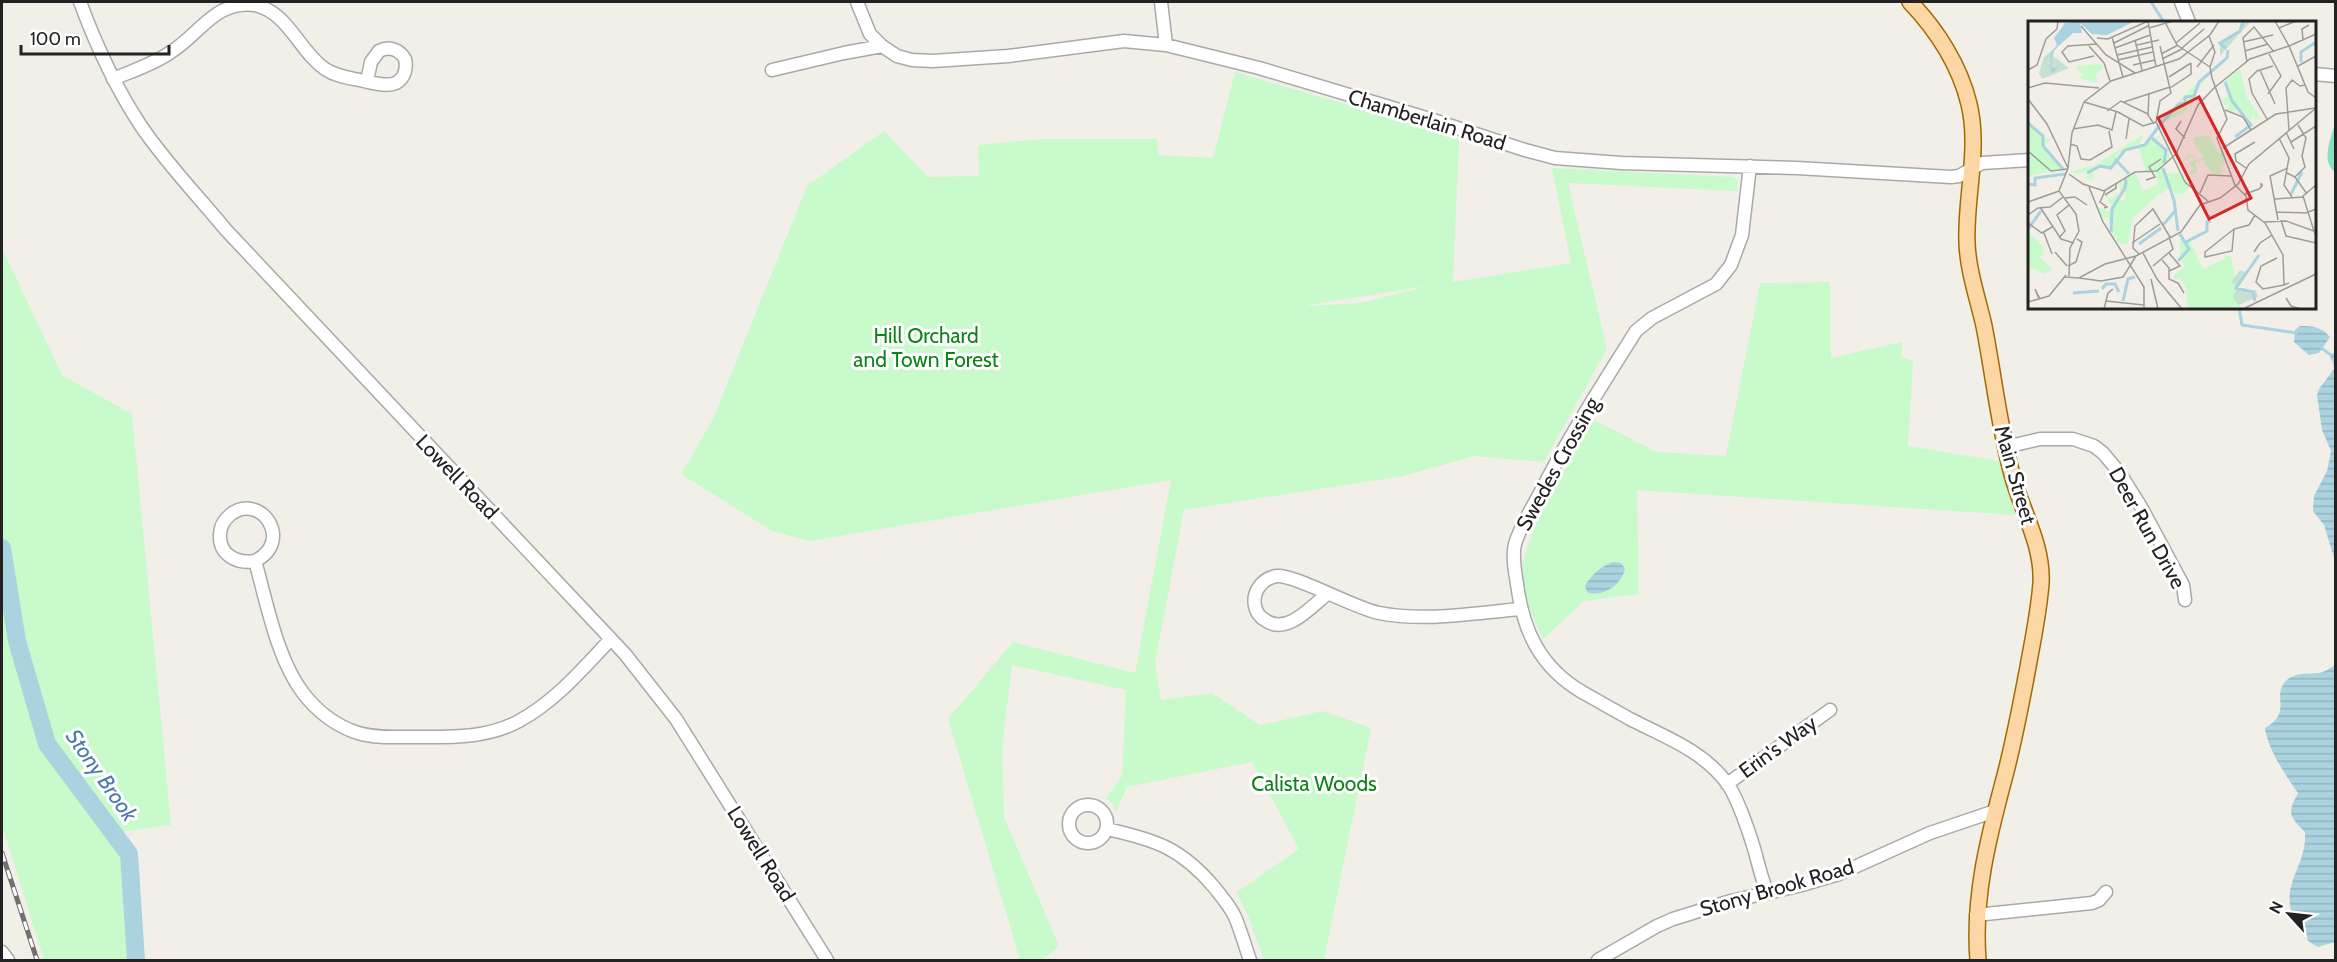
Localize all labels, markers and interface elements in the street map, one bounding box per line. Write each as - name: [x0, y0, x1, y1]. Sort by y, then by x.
- scale bar: [21, 18, 170, 56]
- inset map: [2028, 21, 2316, 309]
- text: 100 m: [30, 28, 81, 50]
- street label: Chamberlain Road: [1345, 84, 1509, 155]
- park label: Hill Orchard and Town Forest: [853, 323, 999, 372]
- street label: Swedes Crossing: [1511, 392, 1605, 535]
- street label: Main Street: [1989, 422, 2042, 527]
- street label: Lowell Road: [411, 429, 504, 524]
- street label: Deer Run Drive: [2104, 463, 2191, 593]
- street label: Erin's Way: [1734, 710, 1822, 783]
- water label: Stony Brook: [60, 724, 143, 827]
- park label: Calista Woods: [1251, 771, 1377, 796]
- street label: Lowell Road: [722, 801, 801, 906]
- street label: Stony Brook Road: [1697, 854, 1857, 921]
- north arrow: [2259, 884, 2319, 944]
- text: N: [2265, 898, 2287, 917]

